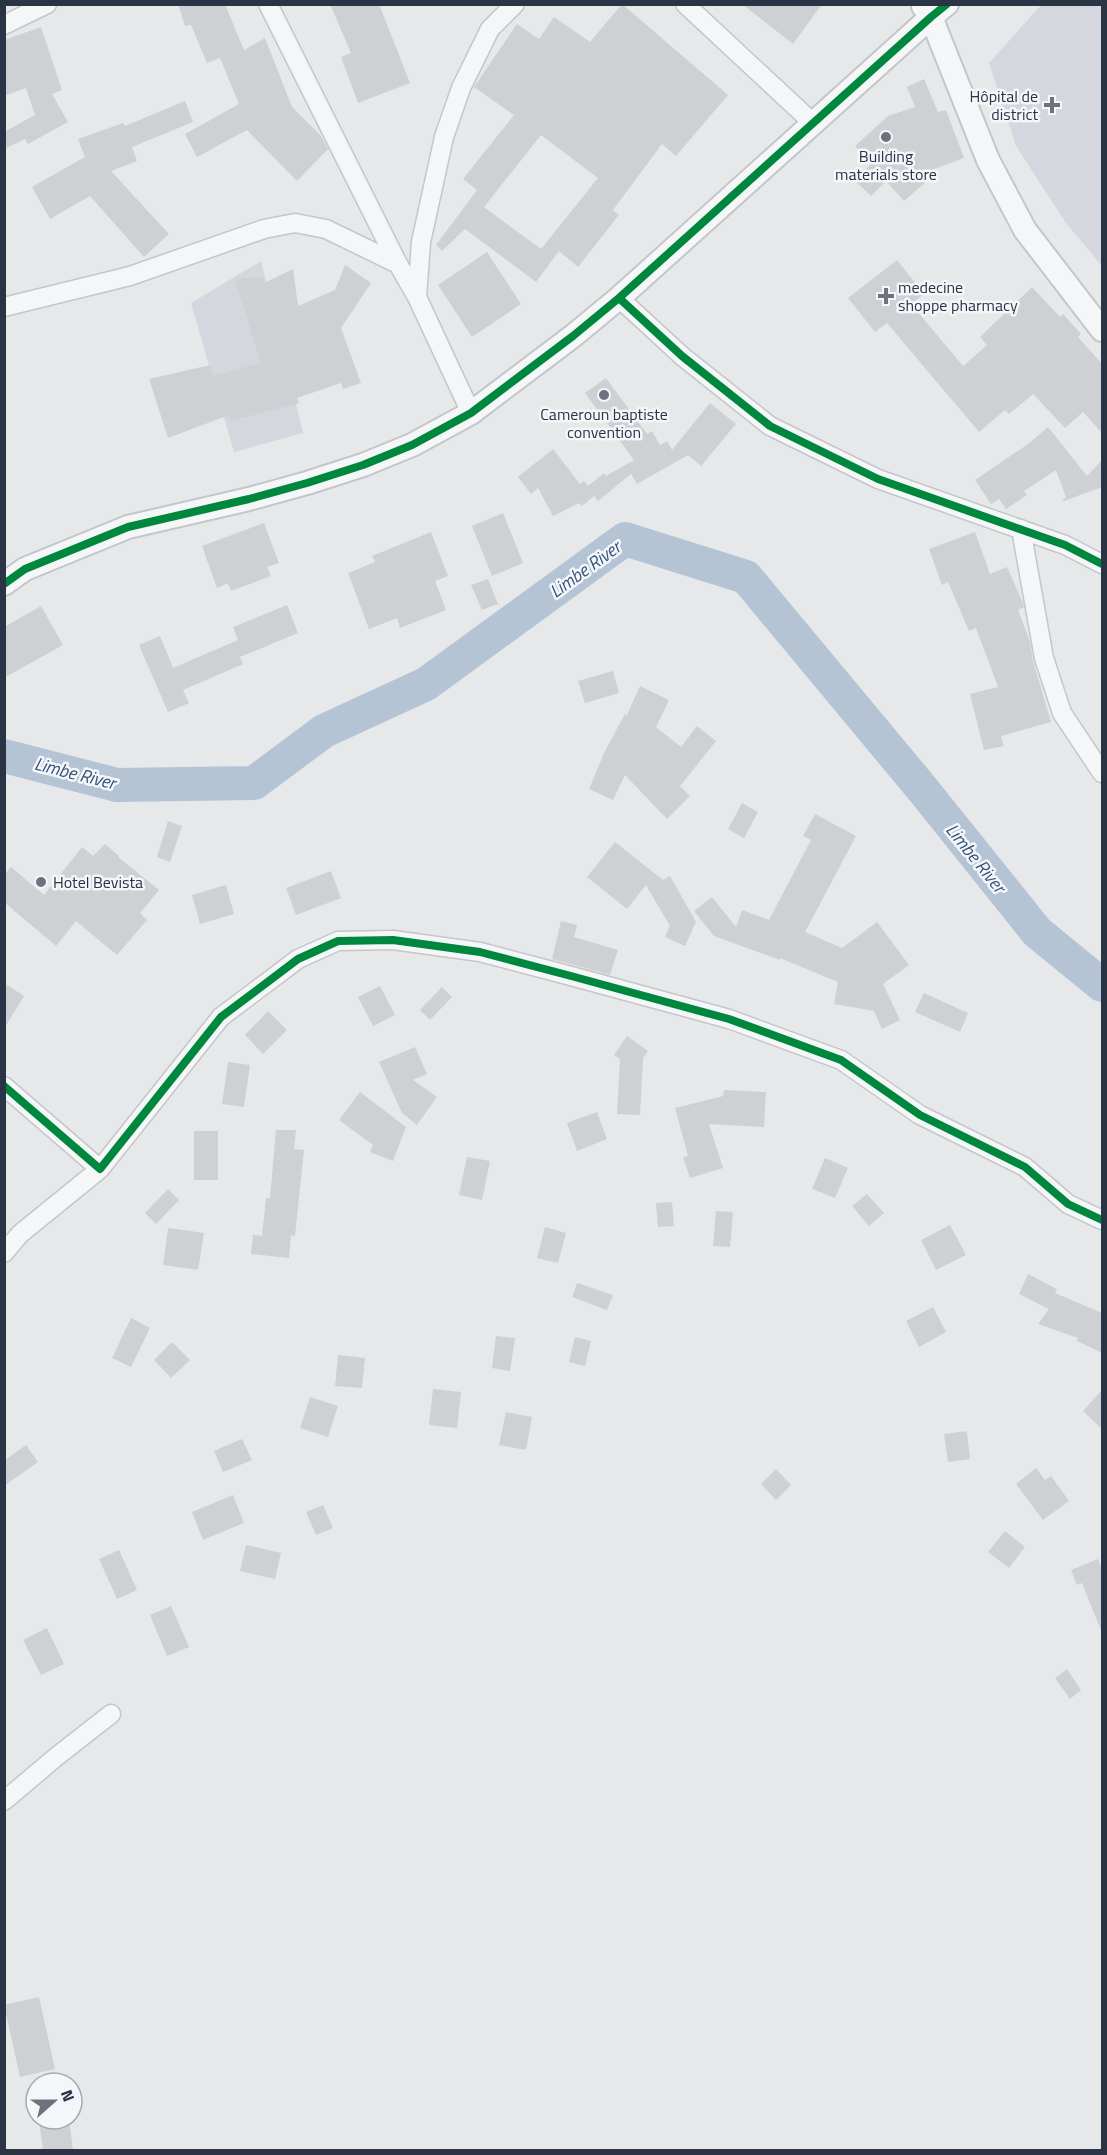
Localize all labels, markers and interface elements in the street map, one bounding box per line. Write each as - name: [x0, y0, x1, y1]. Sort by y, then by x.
- place label: Hôpital de district: [970, 84, 1038, 126]
- marker: Hôpital de district: [1043, 96, 1061, 114]
- marker: Building materials store: [879, 130, 893, 144]
- place label: Building materials store: [835, 144, 937, 186]
- place label: medecine shoppe pharmacy: [898, 275, 1018, 317]
- marker: medecine shoppe pharmacy: [879, 289, 893, 303]
- marker: Cameroun baptiste convention: [597, 388, 611, 402]
- place label: Cameroun baptiste convention: [540, 402, 668, 444]
- water label: Limbe River: [544, 532, 628, 604]
- water label: Limbe River: [32, 750, 121, 797]
- water label: Limbe River: [940, 817, 1014, 900]
- place label: Hotel Bevista: [53, 870, 143, 894]
- marker: Hotel Bevista: [34, 875, 48, 889]
- north arrow: [24, 2071, 84, 2131]
- text: N: [55, 2086, 81, 2105]

